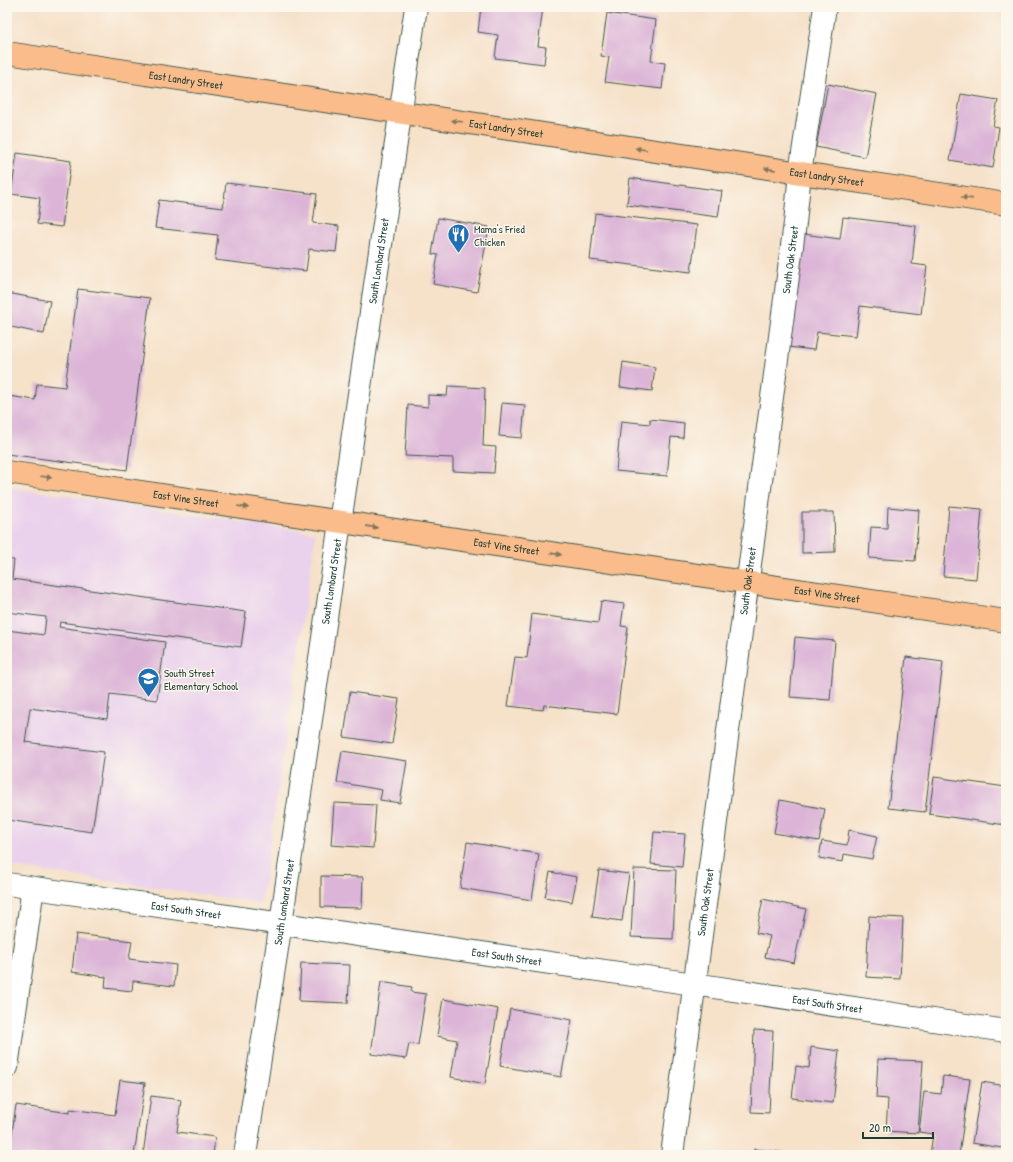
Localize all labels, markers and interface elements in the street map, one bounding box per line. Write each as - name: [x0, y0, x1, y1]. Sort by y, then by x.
- street label: East Landry Street: [148, 68, 224, 93]
- street label: East Landry Street: [468, 116, 544, 141]
- one-way arrow: [451, 118, 463, 124]
- one-way arrow: [635, 146, 647, 152]
- street label: East Landry Street: [789, 164, 865, 189]
- one-way arrow: [763, 166, 776, 172]
- one-way arrow: [961, 195, 973, 201]
- street label: South Lombard Street: [365, 217, 392, 305]
- restaurant icon: Mama's Fried Chicken: [446, 222, 472, 255]
- place label: Mama's Fried Chicken: [474, 222, 525, 249]
- street label: South Oak Street: [779, 225, 802, 294]
- one-way arrow: [39, 474, 52, 480]
- street label: East Vine Street: [152, 487, 220, 511]
- one-way arrow: [237, 504, 249, 510]
- one-way arrow: [366, 524, 378, 530]
- street label: East Vine Street: [473, 535, 540, 558]
- street label: South Lombard Street: [318, 537, 345, 625]
- street label: South Oak Street: [736, 546, 759, 616]
- one-way arrow: [550, 551, 562, 557]
- street label: East Vine Street: [793, 582, 861, 606]
- school or university icon: South Street Elementary School: [136, 666, 162, 699]
- place label: South Street Elementary School: [164, 666, 238, 693]
- street label: South Lombard Street: [271, 858, 297, 946]
- street label: South Oak Street: [694, 867, 717, 937]
- street label: East South Street: [150, 898, 222, 922]
- street label: East South Street: [471, 945, 543, 969]
- street label: East South Street: [791, 992, 863, 1016]
- scale bar: [863, 1114, 933, 1140]
- text: 20 m: [869, 1119, 891, 1136]

